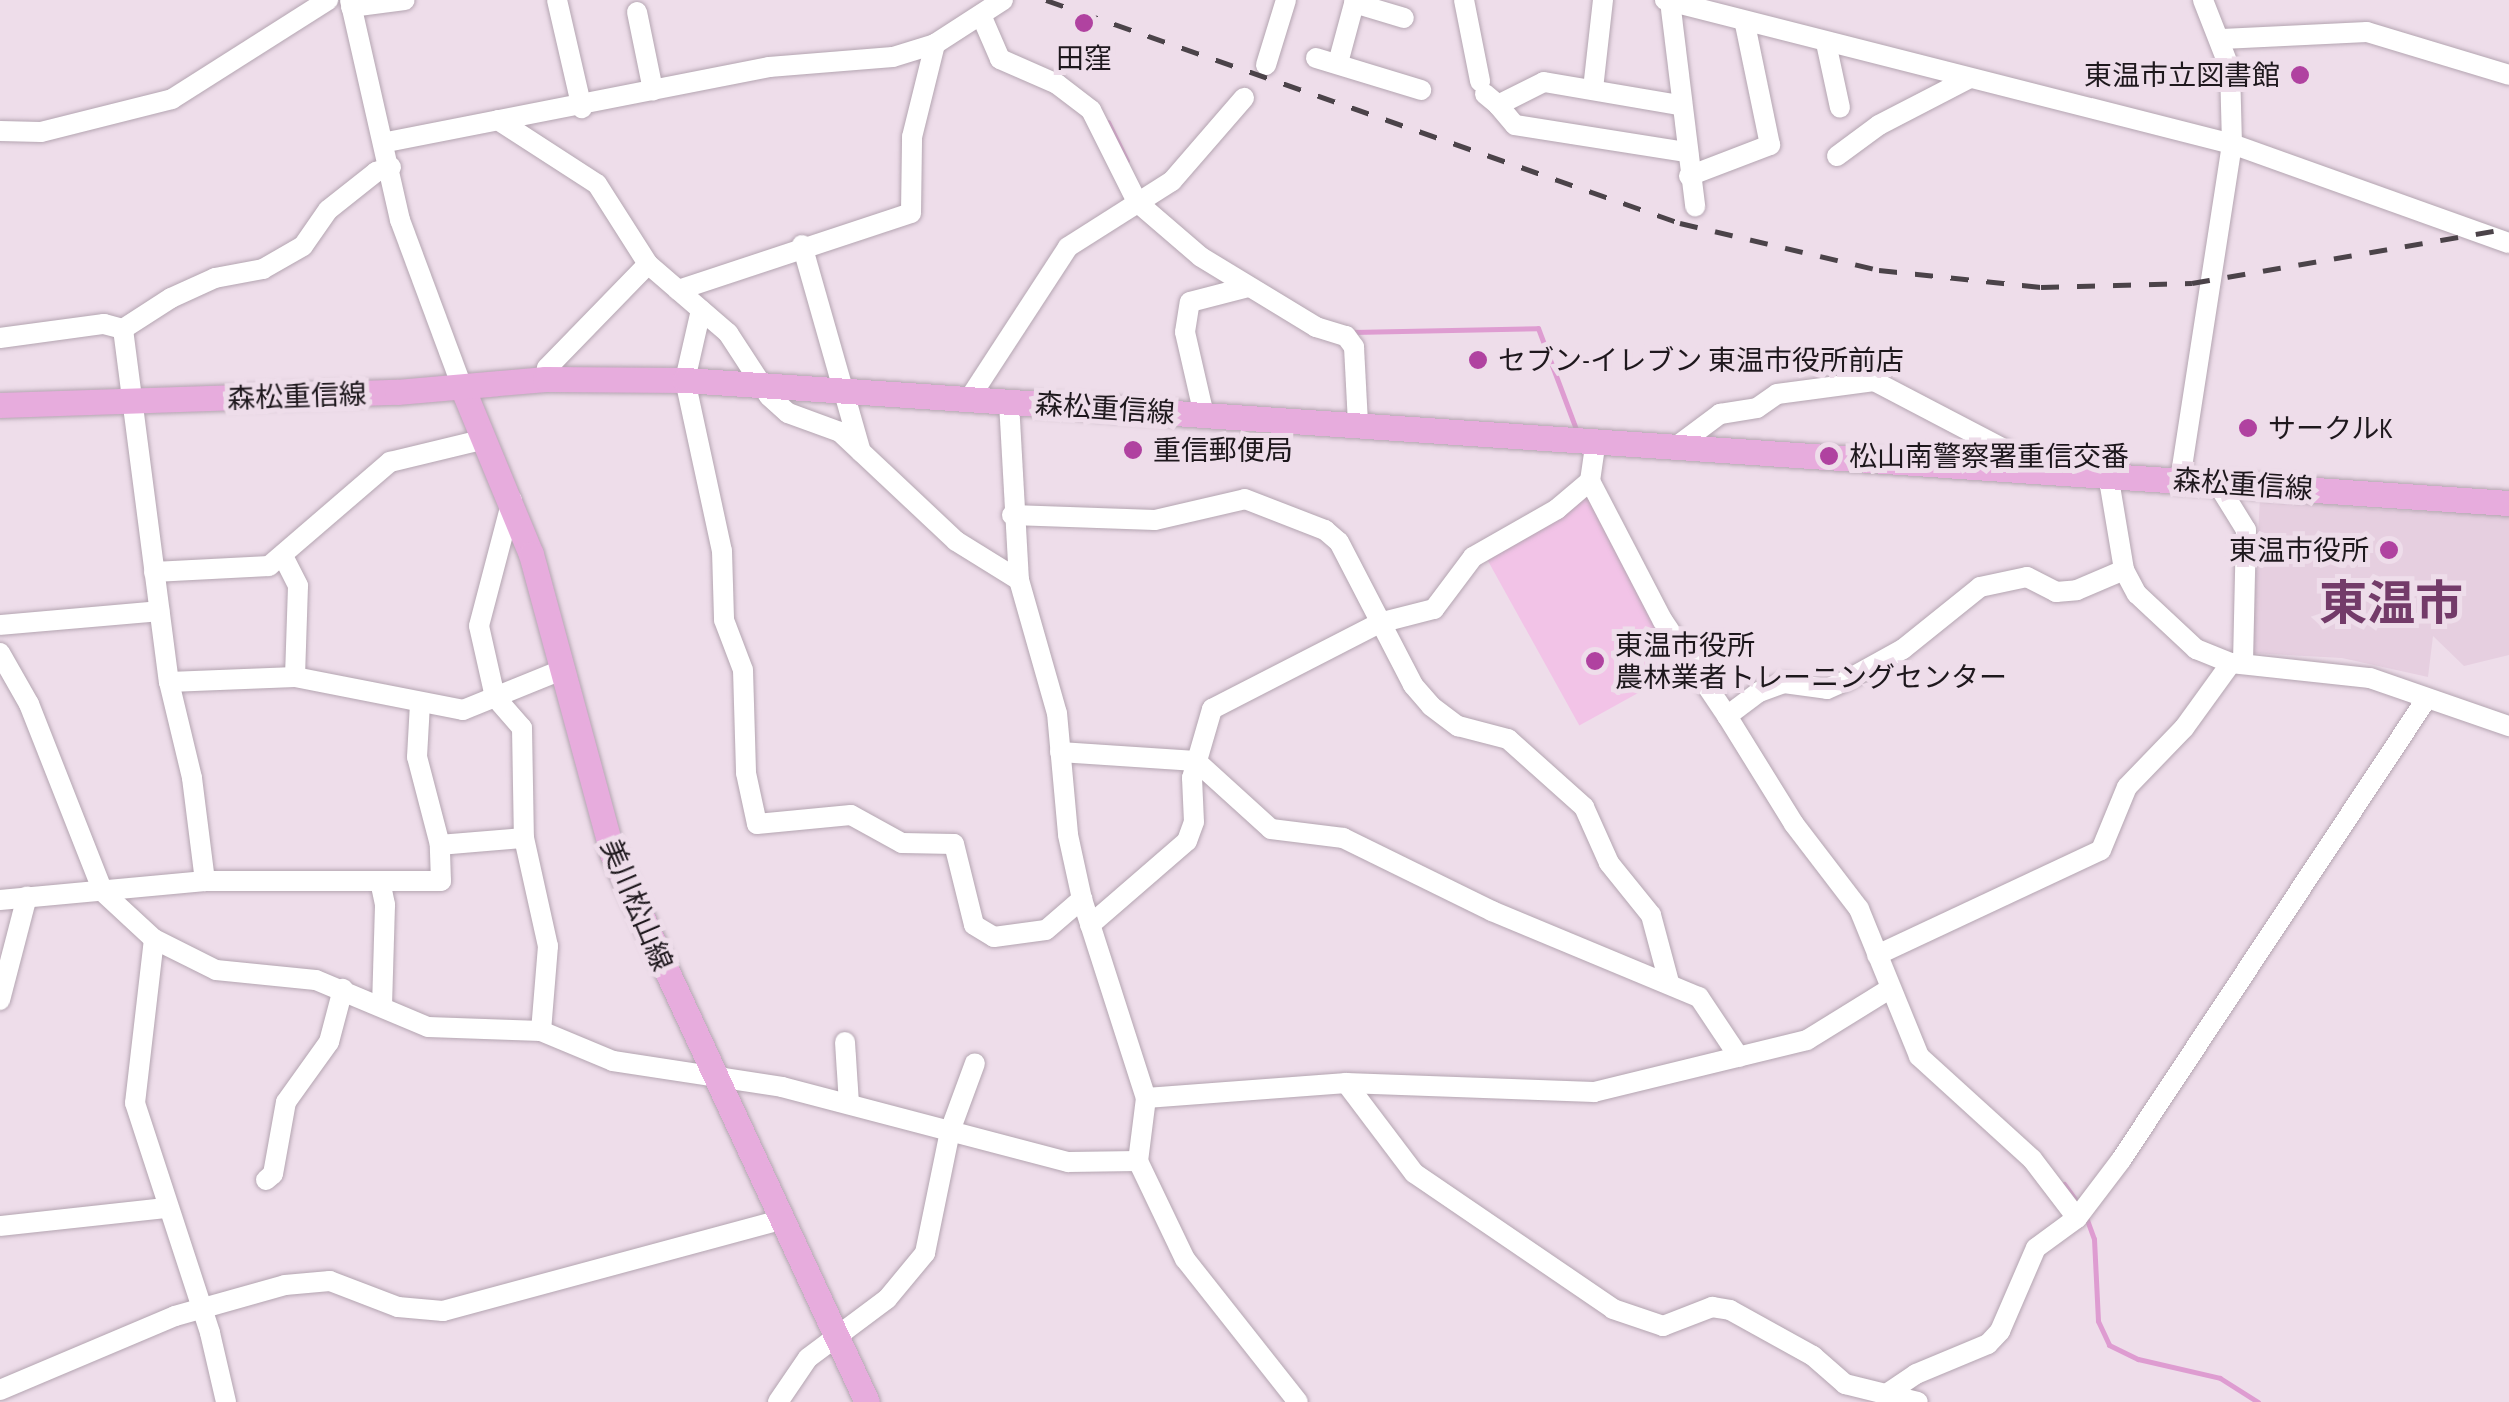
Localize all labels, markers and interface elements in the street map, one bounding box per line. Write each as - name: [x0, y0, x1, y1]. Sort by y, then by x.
- marker: 田窪: [1071, 10, 1097, 36]
- place label: 田窪: [1056, 41, 1112, 75]
- place label: 東温市立図書館: [2084, 58, 2280, 92]
- marker: 東温市立図書館: [2289, 64, 2311, 86]
- place label: セブン-イレブン 東温市役所前店: [1498, 343, 1904, 377]
- marker: セブン-イレブン 東温市役所前店: [1467, 349, 1489, 371]
- street label: 森松重信線: [226, 377, 368, 415]
- street label: 森松重信線: [1034, 386, 1176, 430]
- place label: サークルK: [2268, 411, 2394, 445]
- marker: サークルK: [2237, 417, 2259, 439]
- place label: 重信郵便局: [1153, 433, 1293, 467]
- marker: 重信郵便局: [1122, 439, 1144, 461]
- place label: 松山南警察署重信交番: [1849, 439, 2129, 473]
- marker: 松山南警察署重信交番: [1818, 445, 1840, 467]
- street label: 森松重信線: [2172, 462, 2314, 506]
- place label: 東温市役所: [2229, 533, 2369, 567]
- marker: 東温市役所: [2378, 539, 2400, 561]
- district label: 東温市: [2319, 574, 2463, 632]
- place label: 東温市役所 農林業者トレーニングセンター: [1615, 628, 2007, 694]
- marker: 東温市役所 農林業者トレーニングセンター: [1584, 650, 1606, 672]
- street label: 美川松山線: [594, 834, 680, 976]

